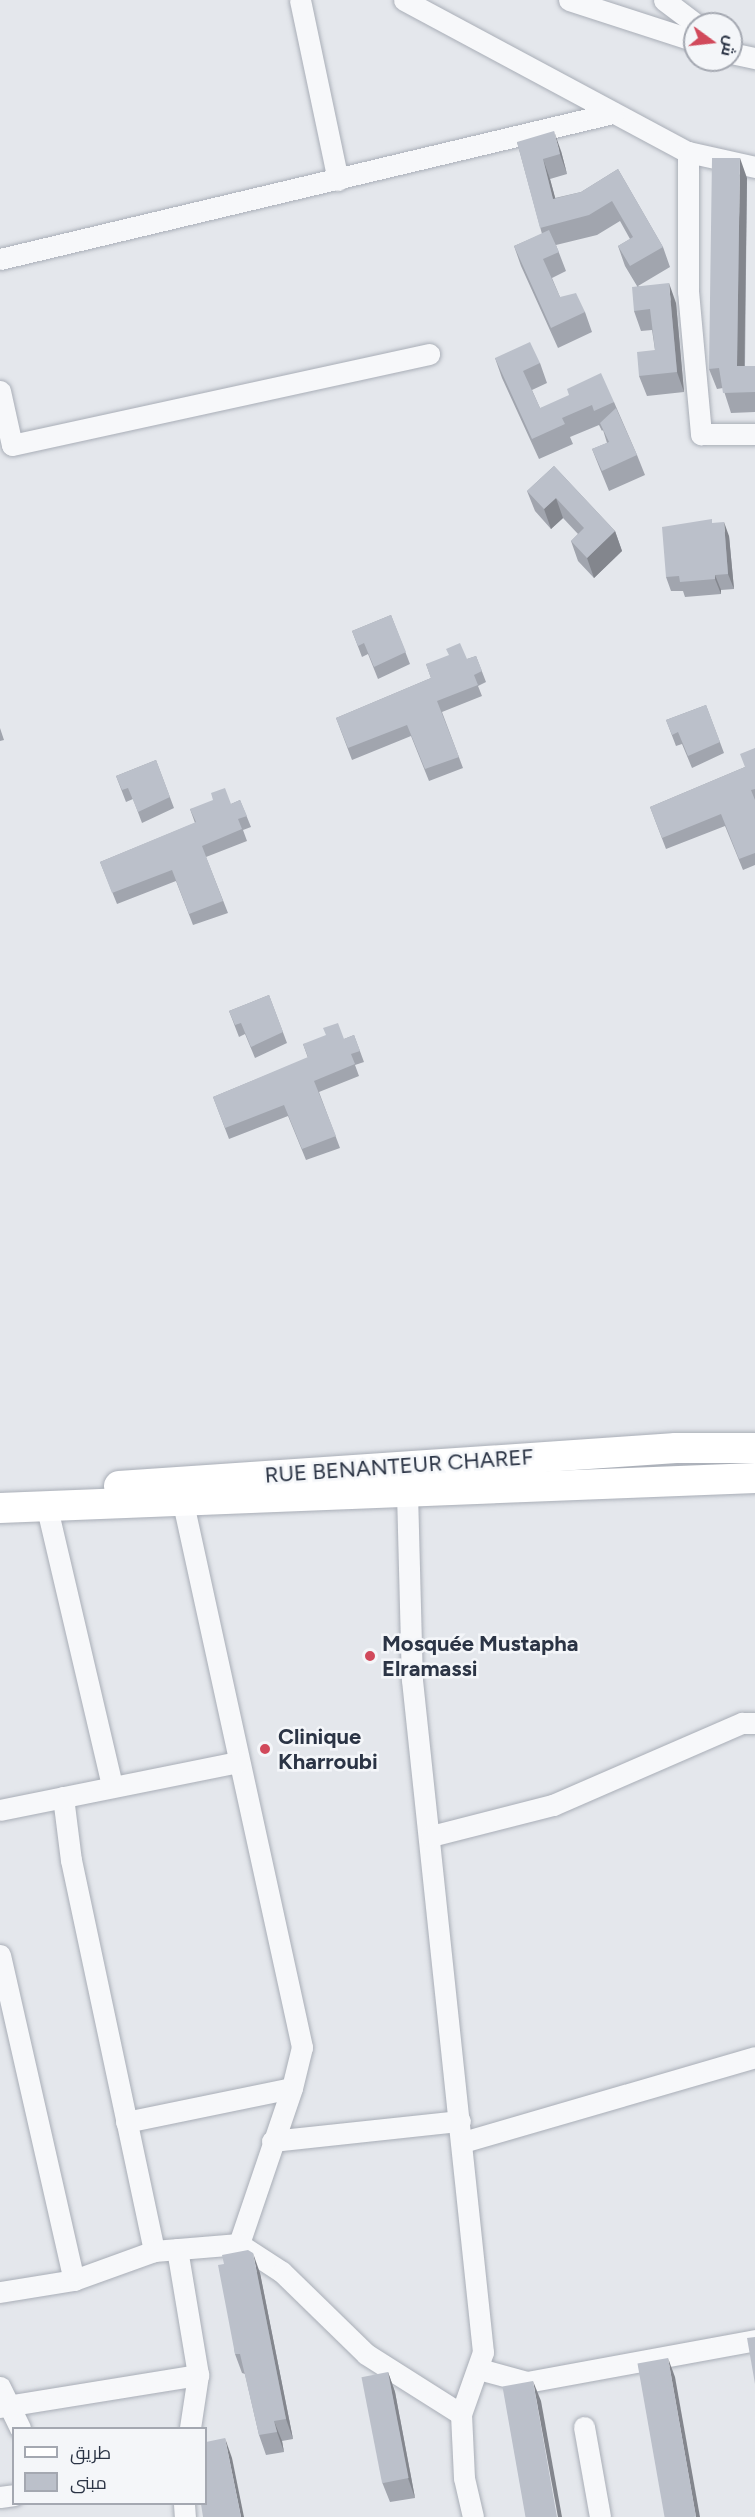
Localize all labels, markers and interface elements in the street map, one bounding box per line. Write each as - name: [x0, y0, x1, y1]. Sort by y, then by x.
- north arrow: [683, 12, 743, 72]
- text: ش: [717, 34, 741, 59]
- street label: RUE BENANTEUR CHAREF: [264, 1443, 534, 1489]
- place label: Mosquée Mustapha Elramassi: [382, 1630, 579, 1682]
- marker: Mosquée Mustapha Elramassi: [363, 1649, 377, 1663]
- place label: Clinique Kharroubi: [278, 1723, 378, 1774]
- marker: Clinique Kharroubi: [256, 1740, 274, 1758]
- legend: [12, 2427, 207, 2505]
- text: طريق: [70, 2442, 111, 2464]
- text: مبنى: [70, 2472, 107, 2494]

